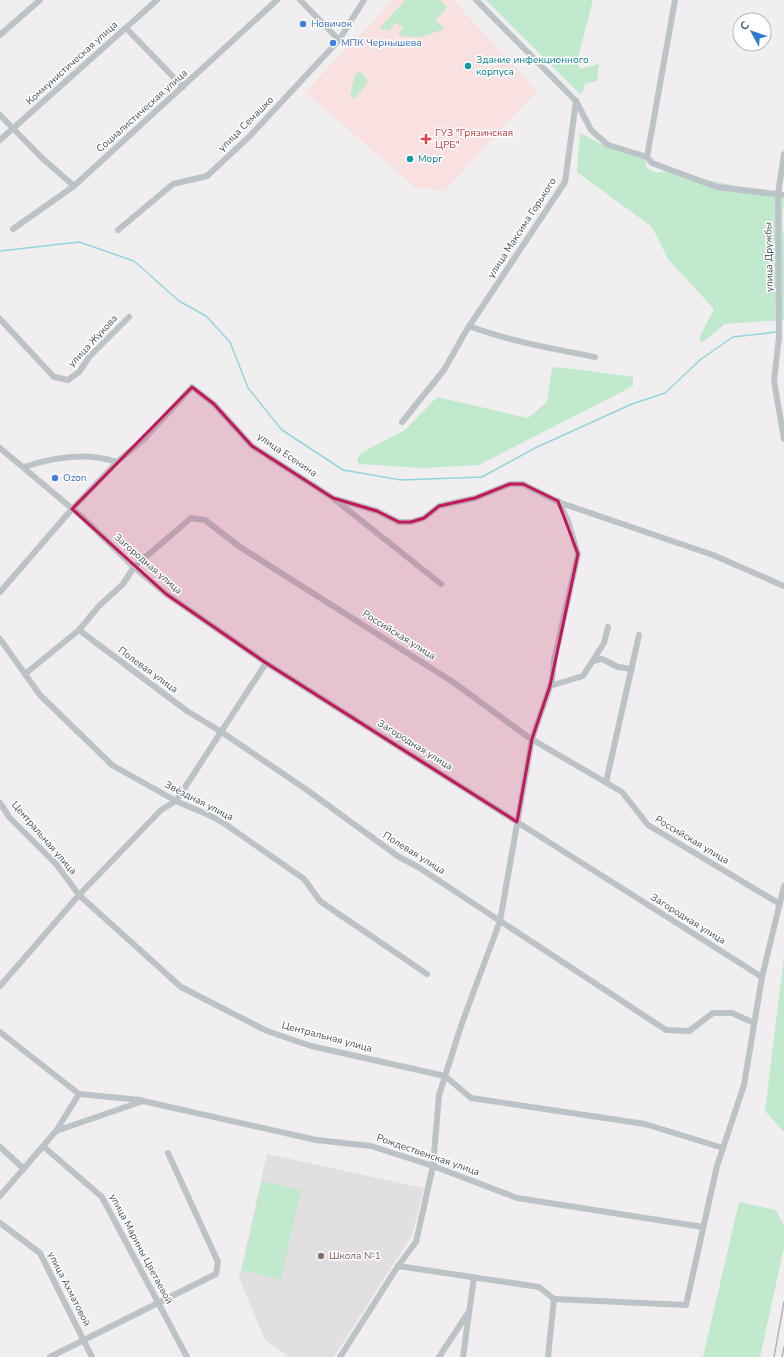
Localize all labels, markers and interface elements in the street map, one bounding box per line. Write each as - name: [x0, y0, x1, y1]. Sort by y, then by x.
- north arrow: [732, 12, 772, 52]
- place label: Новичок: [311, 17, 353, 31]
- street label: Коммунистическая улица: [23, 18, 121, 108]
- text: С: [737, 18, 753, 34]
- marker: Новичок: [298, 19, 308, 29]
- place label: МПК Чернышева: [341, 36, 422, 50]
- marker: МПК Чернышева: [328, 38, 338, 48]
- place label: Здание инфекционного корпуса: [476, 53, 589, 79]
- marker: Здание инфекционного корпуса: [463, 61, 473, 71]
- street label: Социалистическая улица: [93, 66, 191, 156]
- street label: улица Семашко: [215, 93, 277, 155]
- place label: ГУЗ "Грязинская ЦРБ": [435, 126, 513, 152]
- marker: ГУЗ "Грязинская ЦРБ": [420, 133, 432, 145]
- place label: Морг: [418, 152, 443, 166]
- marker: Морг: [405, 154, 415, 164]
- street label: улица Максима Горького: [484, 175, 560, 281]
- street label: улица Дружбы: [761, 222, 777, 292]
- street label: улица Жукова: [65, 312, 121, 370]
- street label: улица Есенина: [254, 430, 320, 480]
- place label: Ozon: [63, 471, 86, 485]
- marker: Ozon: [50, 473, 60, 483]
- street label: Загородная улица: [111, 530, 185, 598]
- street label: Российская улица: [360, 607, 438, 663]
- street label: Полевая улица: [115, 643, 181, 697]
- street label: Загородная улица: [375, 716, 455, 774]
- street label: Звёздная улица: [162, 778, 236, 824]
- street label: Центральная улица: [8, 798, 80, 878]
- street label: Российская улица: [652, 812, 732, 868]
- street label: Полевая улица: [380, 828, 448, 878]
- street label: Загородная улица: [648, 890, 728, 948]
- street label: Центральная улица: [280, 1018, 374, 1056]
- street label: Рождественская улица: [375, 1131, 481, 1179]
- street label: улица Марины Цветаевой: [106, 1191, 176, 1307]
- street label: улица Ахматовой: [44, 1249, 94, 1329]
- place label: Школа №1: [329, 1249, 381, 1263]
- marker: Школа №1: [316, 1251, 326, 1261]

